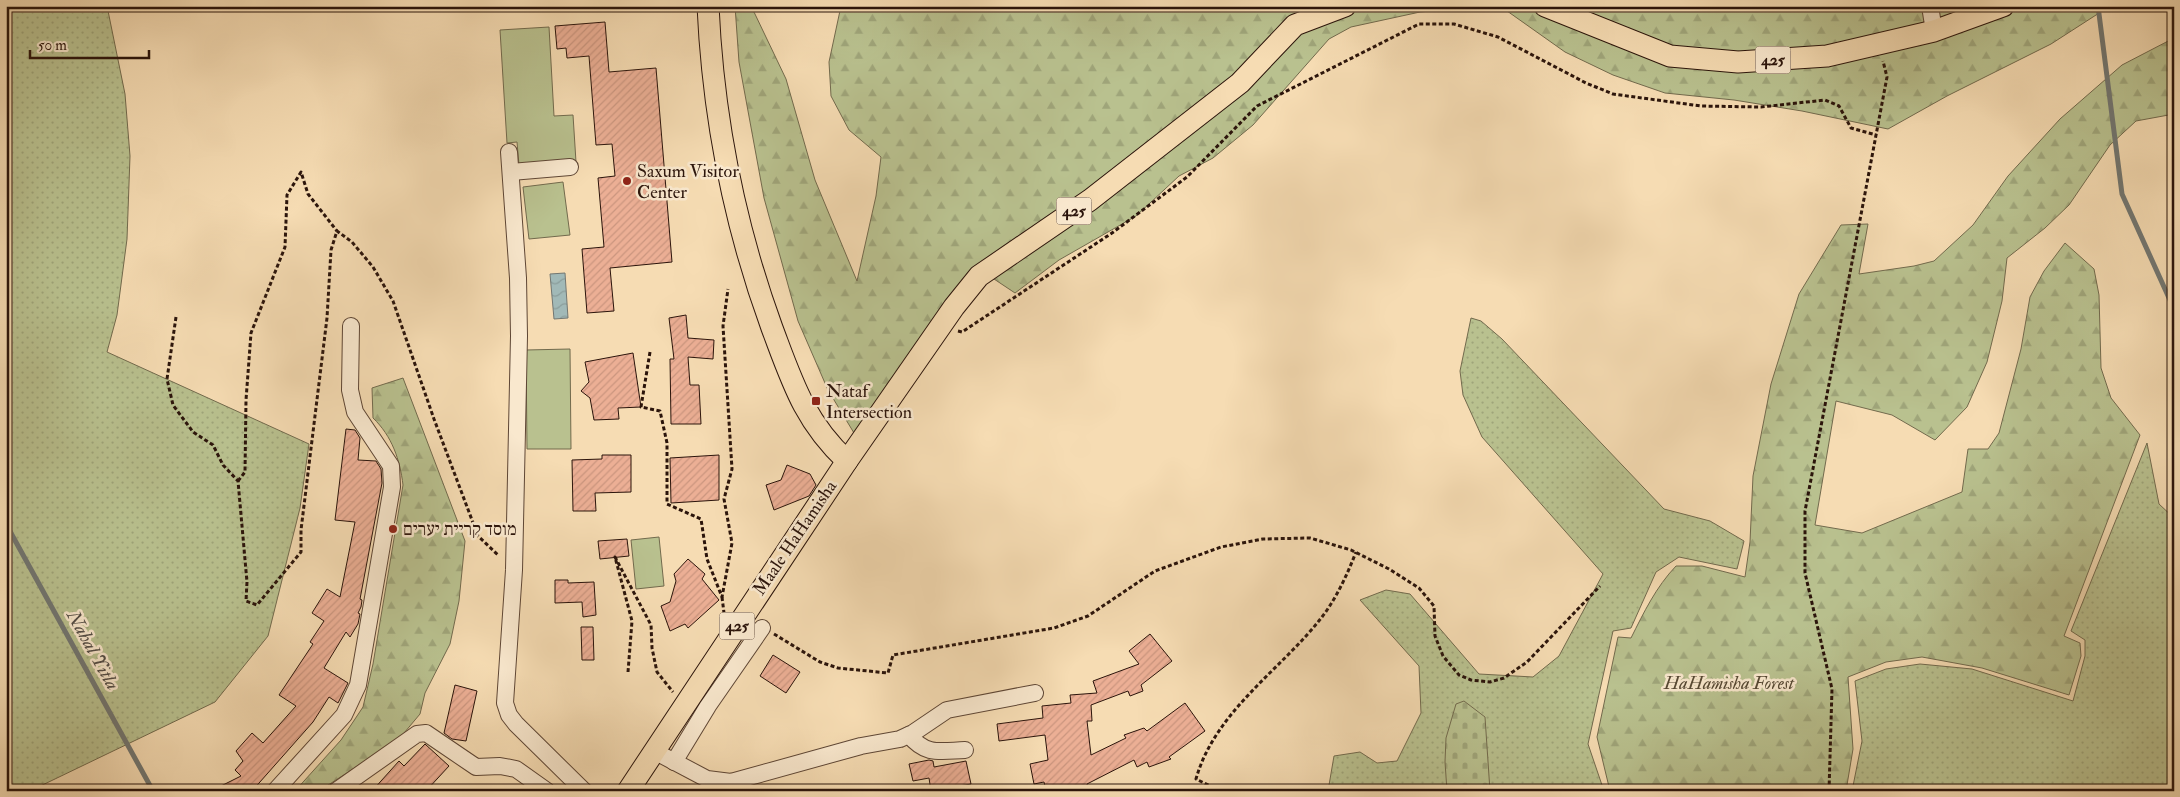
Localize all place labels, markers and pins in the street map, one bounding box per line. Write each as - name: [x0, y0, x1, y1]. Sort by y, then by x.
- place label: Saxum Visitor Center: [637, 160, 739, 204]
- marker: Saxum Visitor Center: [621, 175, 633, 187]
- place label: Nataf Intersection: [826, 380, 912, 424]
- marker: Nataf Intersection: [810, 395, 822, 407]
- place label: מוסד קריית יערים: [403, 518, 517, 541]
- marker: מוסד קריית יערים: [387, 523, 399, 535]

